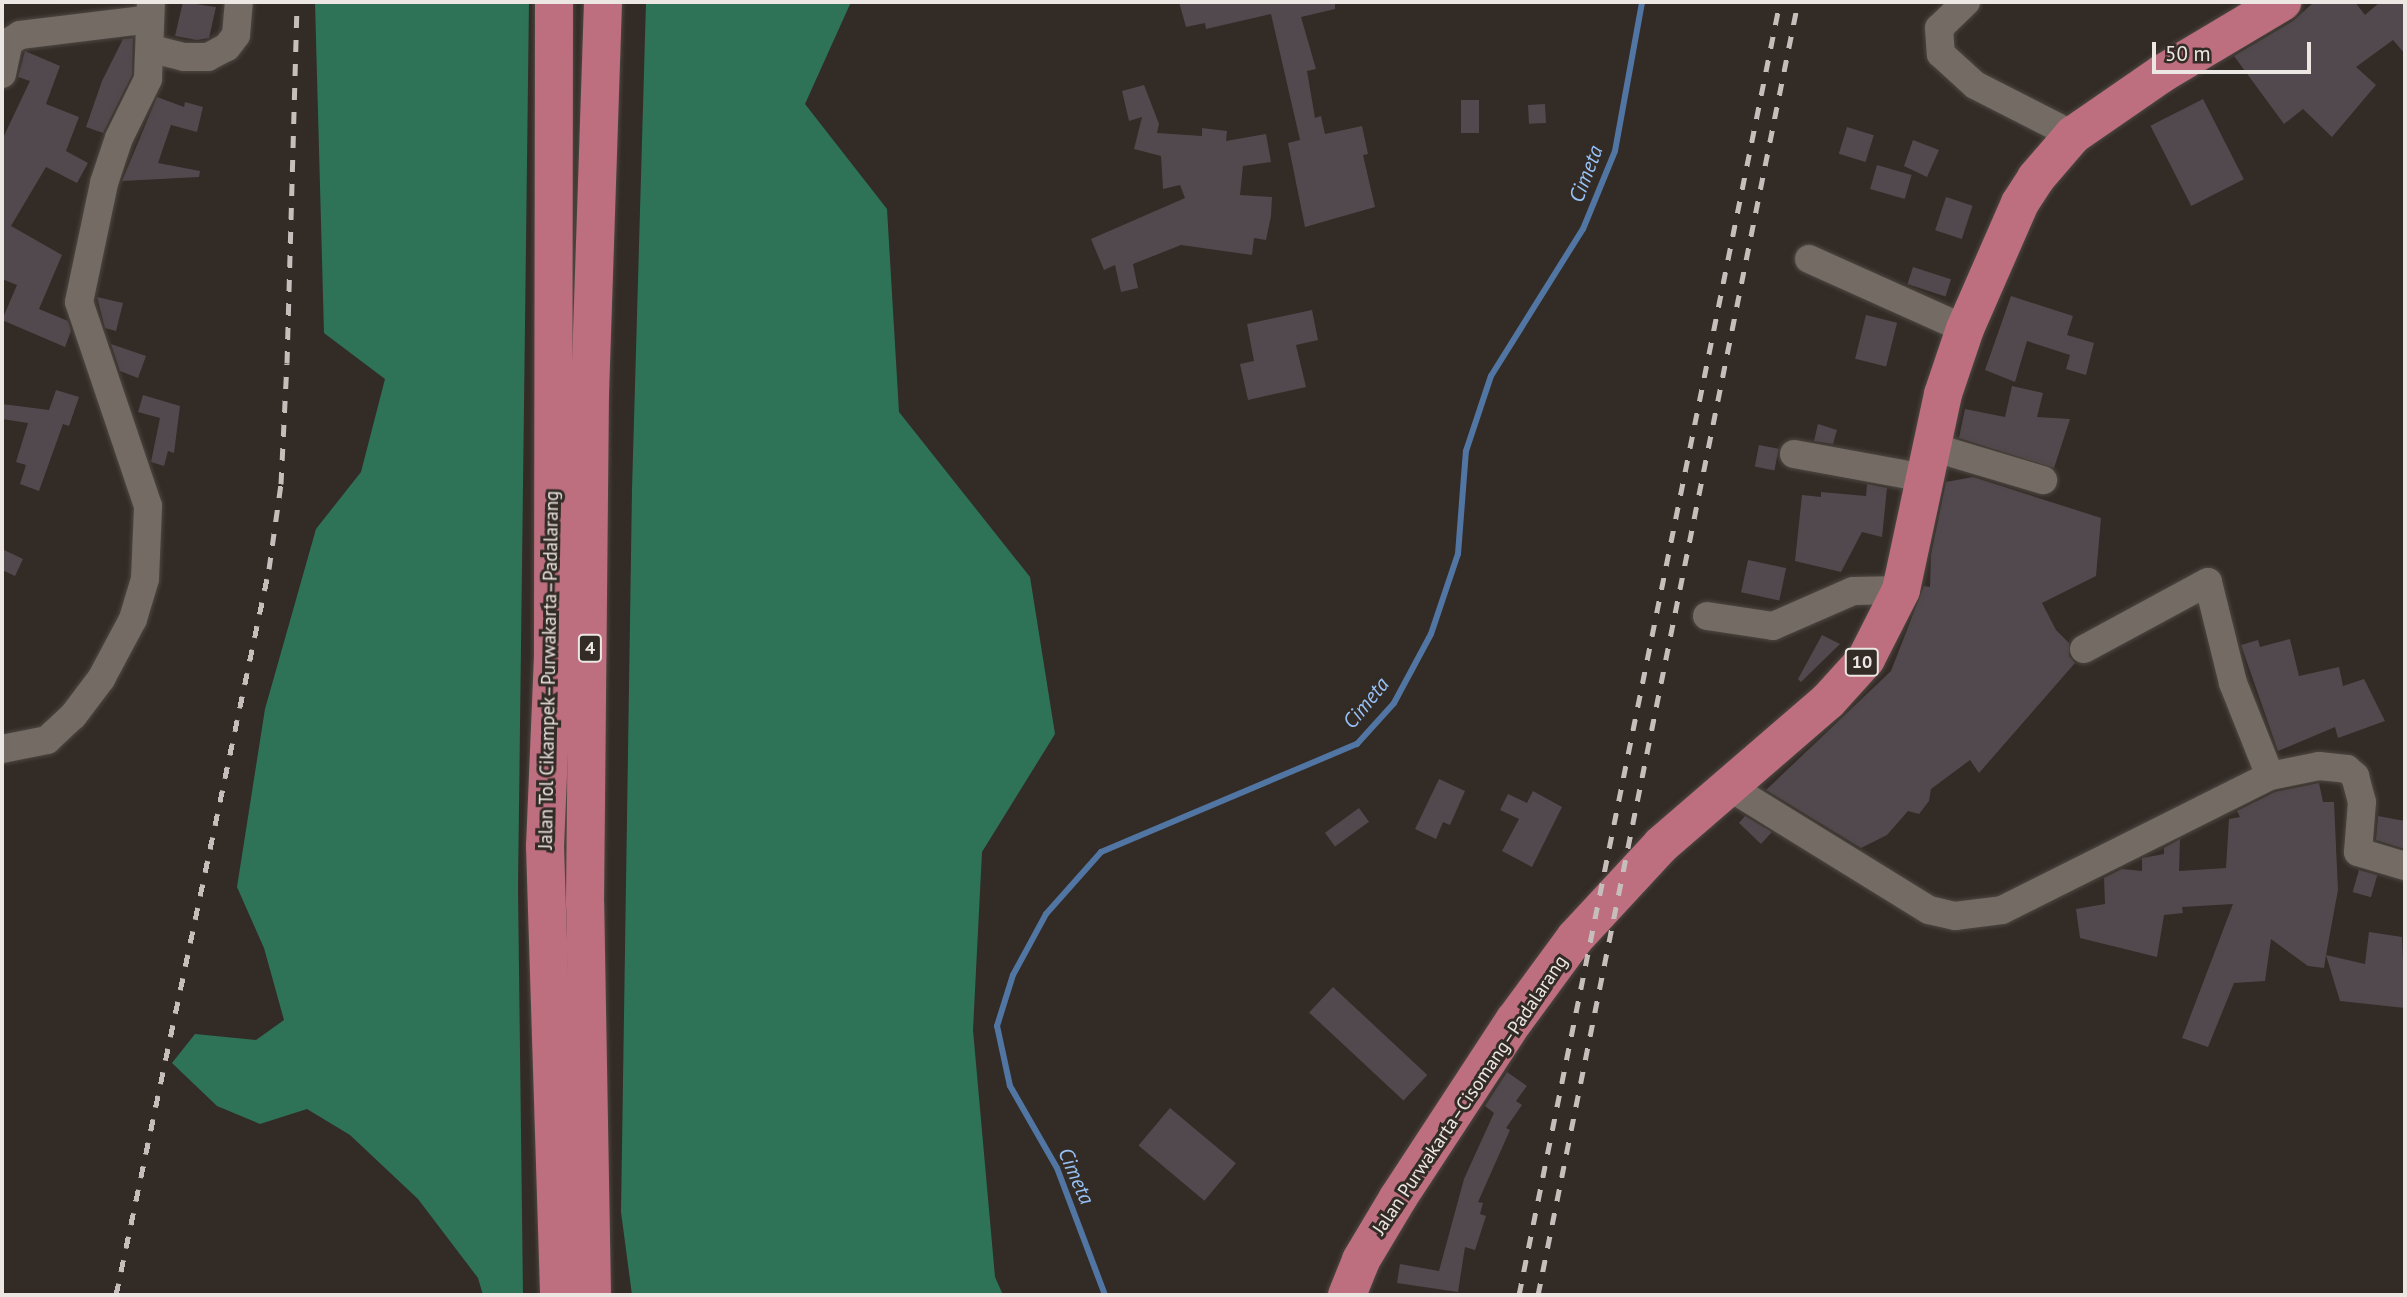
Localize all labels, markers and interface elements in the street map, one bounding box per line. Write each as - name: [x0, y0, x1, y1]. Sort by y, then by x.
- scale bar: [2155, 28, 2314, 72]
- text: 50 m: [2165, 40, 2211, 67]
- water label: Cimeta: [1564, 142, 1608, 206]
- street label: Jalan Tol Cikampek–Purwakarta–Padalarang: [534, 490, 564, 850]
- road number: 4: [578, 634, 602, 662]
- road number: 10: [1844, 648, 1880, 676]
- water label: Cimeta: [1338, 672, 1394, 734]
- street label: Jalan Purwakarta–Cisomang–Padalarang: [1368, 951, 1572, 1239]
- water label: Cimeta: [1052, 1144, 1100, 1208]

